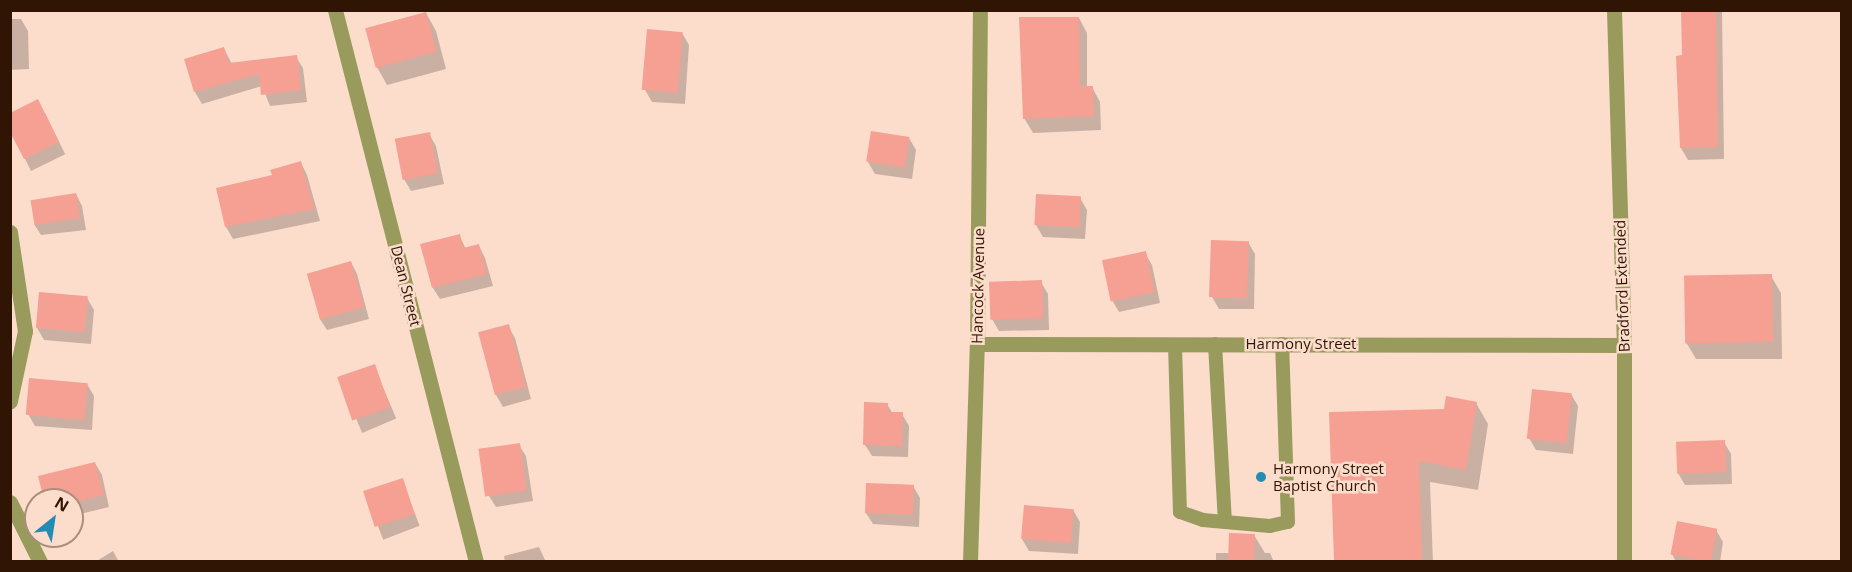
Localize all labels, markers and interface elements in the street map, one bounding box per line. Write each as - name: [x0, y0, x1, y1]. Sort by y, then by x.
- street label: Bradford Extended: [1611, 219, 1633, 353]
- street label: Hancock Avenue: [968, 228, 988, 344]
- street label: Dean Street: [387, 244, 425, 328]
- street label: Harmony Street: [1246, 335, 1356, 353]
- place label: Harmony Street Baptist Church: [1273, 459, 1384, 494]
- marker: Harmony Street Baptist Church: [1254, 470, 1268, 484]
- north arrow: [24, 488, 84, 548]
- text: N: [51, 491, 73, 517]

